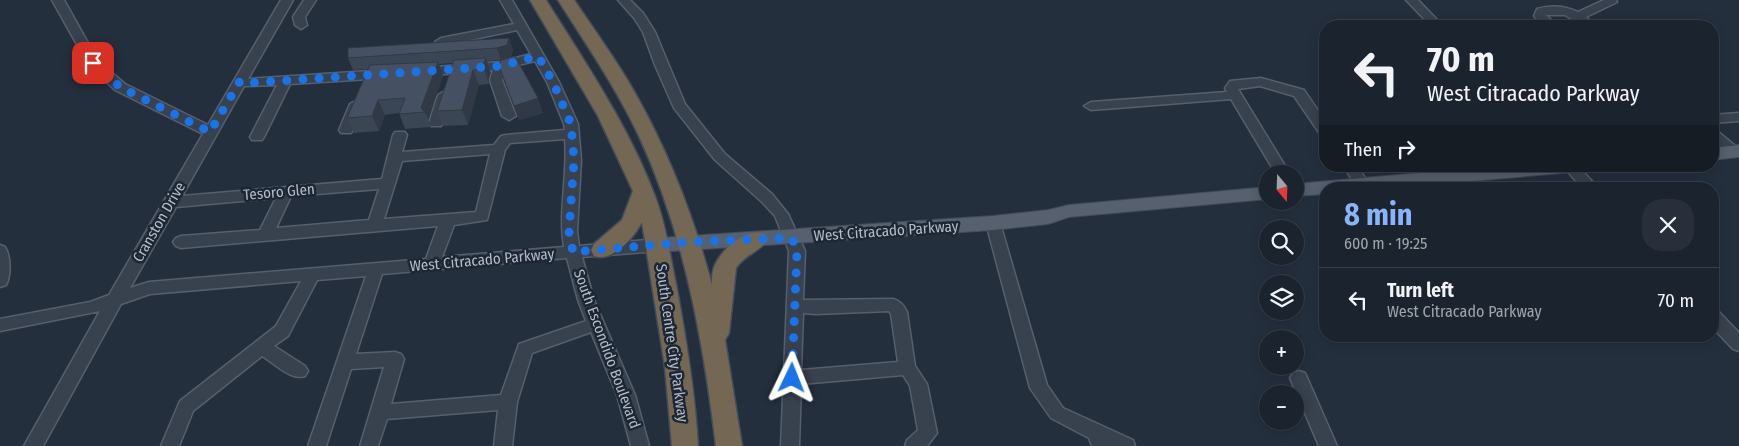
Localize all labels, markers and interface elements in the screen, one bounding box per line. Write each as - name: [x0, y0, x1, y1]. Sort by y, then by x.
- text: 70 m: [1427, 38, 1495, 80]
- icon: left: [1344, 40, 1409, 105]
- pin: [72, 42, 114, 84]
- icon: arrive: [79, 49, 107, 77]
- text: West Citracado Parkway: [1427, 80, 1640, 107]
- icon: right: [1392, 135, 1420, 163]
- text: Then: [1344, 138, 1382, 161]
- north arrow: [1259, 165, 1304, 210]
- map controls: [1259, 165, 1304, 430]
- street label: Cranston Drive: [129, 179, 189, 265]
- street label: Tesoro Glen: [242, 180, 316, 204]
- text: 8 min: [1344, 197, 1412, 233]
- button: close: [1642, 199, 1694, 251]
- street label: West Citracado Parkway: [813, 217, 959, 245]
- button: search: [1259, 220, 1304, 265]
- text: 600 m · 19:25: [1344, 234, 1427, 253]
- street label: West Citracado Parkway: [409, 245, 555, 275]
- street label: South Centre City Parkway: [652, 263, 692, 423]
- street label: South Escondido Boulevard: [570, 267, 644, 431]
- button: layers: [1259, 275, 1304, 320]
- text: Turn left: [1387, 279, 1454, 302]
- icon: left: [1344, 286, 1372, 314]
- text: 70 m: [1658, 289, 1694, 312]
- text: West Citracado Parkway: [1387, 302, 1542, 321]
- button: +: [1259, 330, 1304, 375]
- position arrow: [765, 351, 817, 403]
- button: −: [1259, 385, 1304, 430]

